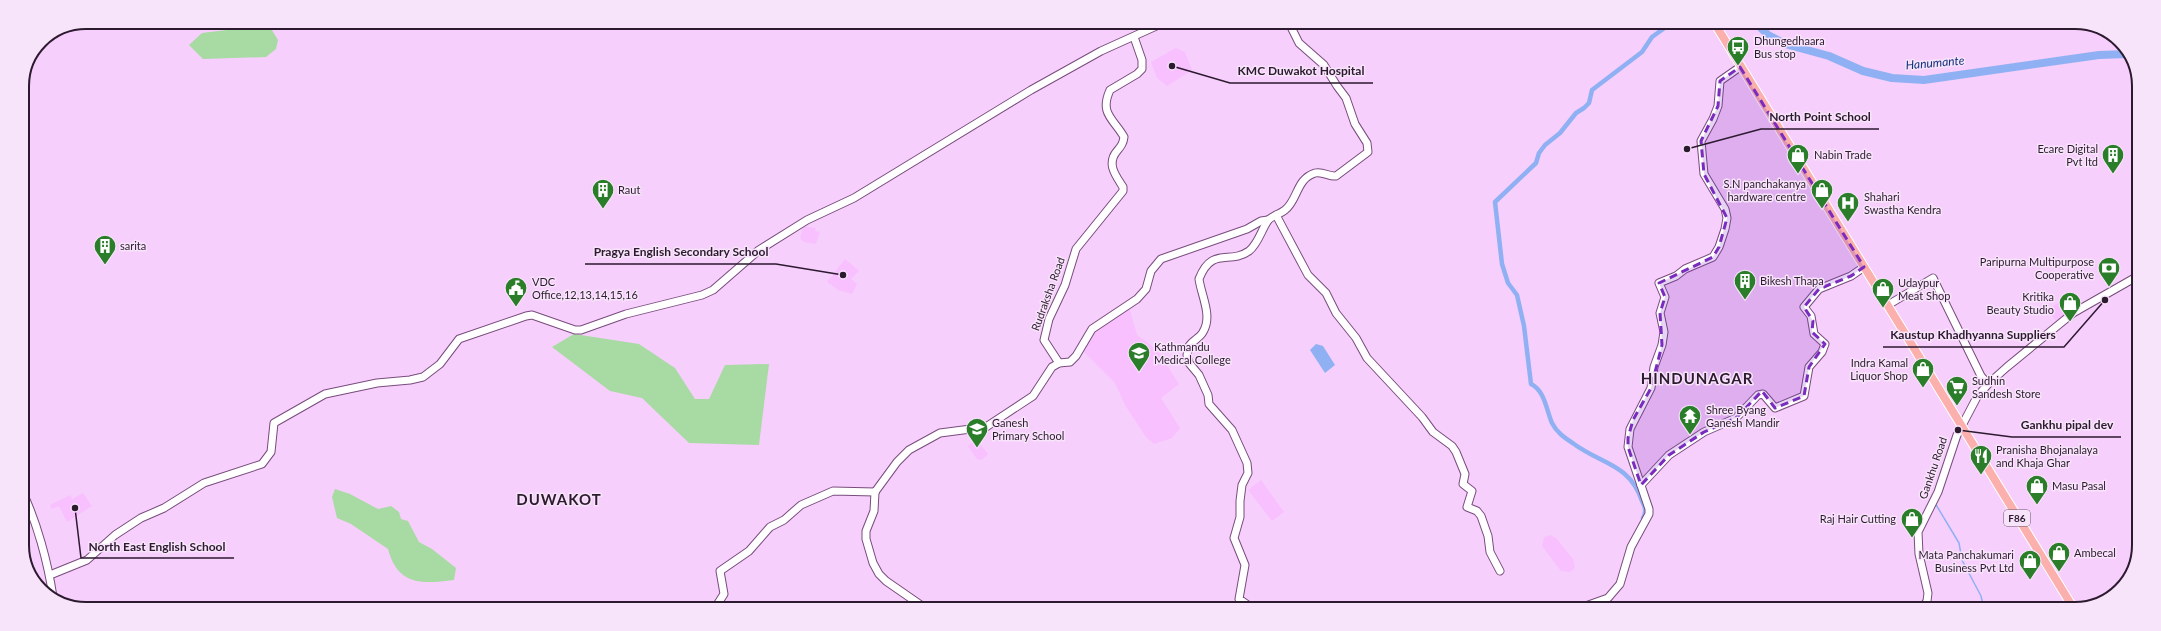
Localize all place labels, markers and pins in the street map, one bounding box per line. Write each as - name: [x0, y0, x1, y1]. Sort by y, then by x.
- bus stop icon: Dhungedhaara Bus stop: [1725, 34, 1751, 67]
- place label: Dhungedhaara Bus stop: [1754, 34, 1825, 60]
- callout: KMC Duwakot Hospital: [1230, 59, 1373, 83]
- callout: North Point School: [1761, 105, 1879, 129]
- shop icon: Nabin Trade: [1785, 142, 1811, 175]
- place label: Ecare Digital Pvt ltd: [2038, 142, 2098, 168]
- building icon: Ecare Digital Pvt ltd: [2100, 142, 2126, 175]
- place label: Nabin Trade: [1814, 148, 1872, 161]
- building icon: Raut: [590, 177, 616, 210]
- place label: S.N panchakanya hardware centre: [1724, 177, 1806, 203]
- shop icon: S.N panchakanya hardware centre: [1809, 177, 1835, 210]
- place label: Raut: [618, 183, 640, 196]
- hospital icon: Shahari Swastha Kendra: [1835, 190, 1861, 223]
- place label: Shahari Swastha Kendra: [1864, 190, 1941, 216]
- building icon: sarita: [92, 233, 118, 266]
- place label: sarita: [120, 239, 146, 252]
- callout: Pragya English Secondary School: [585, 240, 776, 264]
- place label: Paripurna Multipurpose Cooperative: [1980, 255, 2094, 281]
- bank icon: Paripurna Multipurpose Cooperative: [2096, 255, 2122, 288]
- building icon: Bikesh Thapa: [1732, 268, 1758, 301]
- place label: Bikesh Thapa: [1760, 274, 1824, 287]
- public building icon: VDC Office,12,13,14,15,16: [503, 275, 529, 308]
- place label: VDC Office,12,13,14,15,16: [532, 275, 638, 301]
- shop icon: Udaypur Meat Shop: [1870, 276, 1896, 309]
- place label: Udaypur Meat Shop: [1898, 276, 1950, 302]
- place label: Kritika Beauty Studio: [1987, 290, 2054, 316]
- shop icon: Kritika Beauty Studio: [2057, 290, 2083, 323]
- callout: Kaustup Khadhyanna Suppliers: [1883, 323, 2064, 347]
- school or university icon: Kathmandu Medical College: [1126, 340, 1152, 373]
- place label: Kathmandu Medical College: [1154, 340, 1231, 366]
- place label: Indra Kamal Liquor Shop: [1850, 356, 1908, 382]
- shop icon: Indra Kamal Liquor Shop: [1910, 356, 1936, 389]
- supermarket icon: Sudhin Sandesh Store: [1944, 374, 1970, 407]
- place label: Sudhin Sandesh Store: [1972, 374, 2041, 400]
- temple icon: Shree Byang Ganesh Mandir: [1677, 403, 1703, 436]
- place label: Shree Byang Ganesh Mandir: [1706, 403, 1780, 429]
- callout: Gankhu pipal dev: [2012, 413, 2121, 437]
- school or university icon: Ganesh Primary School: [964, 416, 990, 449]
- place label: Ganesh Primary School: [992, 416, 1064, 442]
- restaurant icon: Pranisha Bhojanalaya and Khaja Ghar: [1968, 443, 1994, 476]
- place label: Pranisha Bhojanalaya and Khaja Ghar: [1996, 443, 2098, 469]
- shop icon: Masu Pasal: [2024, 473, 2050, 506]
- place label: Masu Pasal: [2052, 479, 2106, 492]
- shop icon: Raj Hair Cutting: [1899, 506, 1925, 539]
- place label: Raj Hair Cutting: [1820, 512, 1896, 525]
- callout: North East English School: [81, 534, 234, 558]
- shop icon: Ambecal: [2046, 540, 2072, 573]
- place label: Ambecal: [2074, 546, 2116, 559]
- place label: Mata Panchakumari Business Pvt Ltd: [1919, 548, 2014, 574]
- shop icon: Mata Panchakumari Business Pvt Ltd: [2017, 548, 2043, 581]

